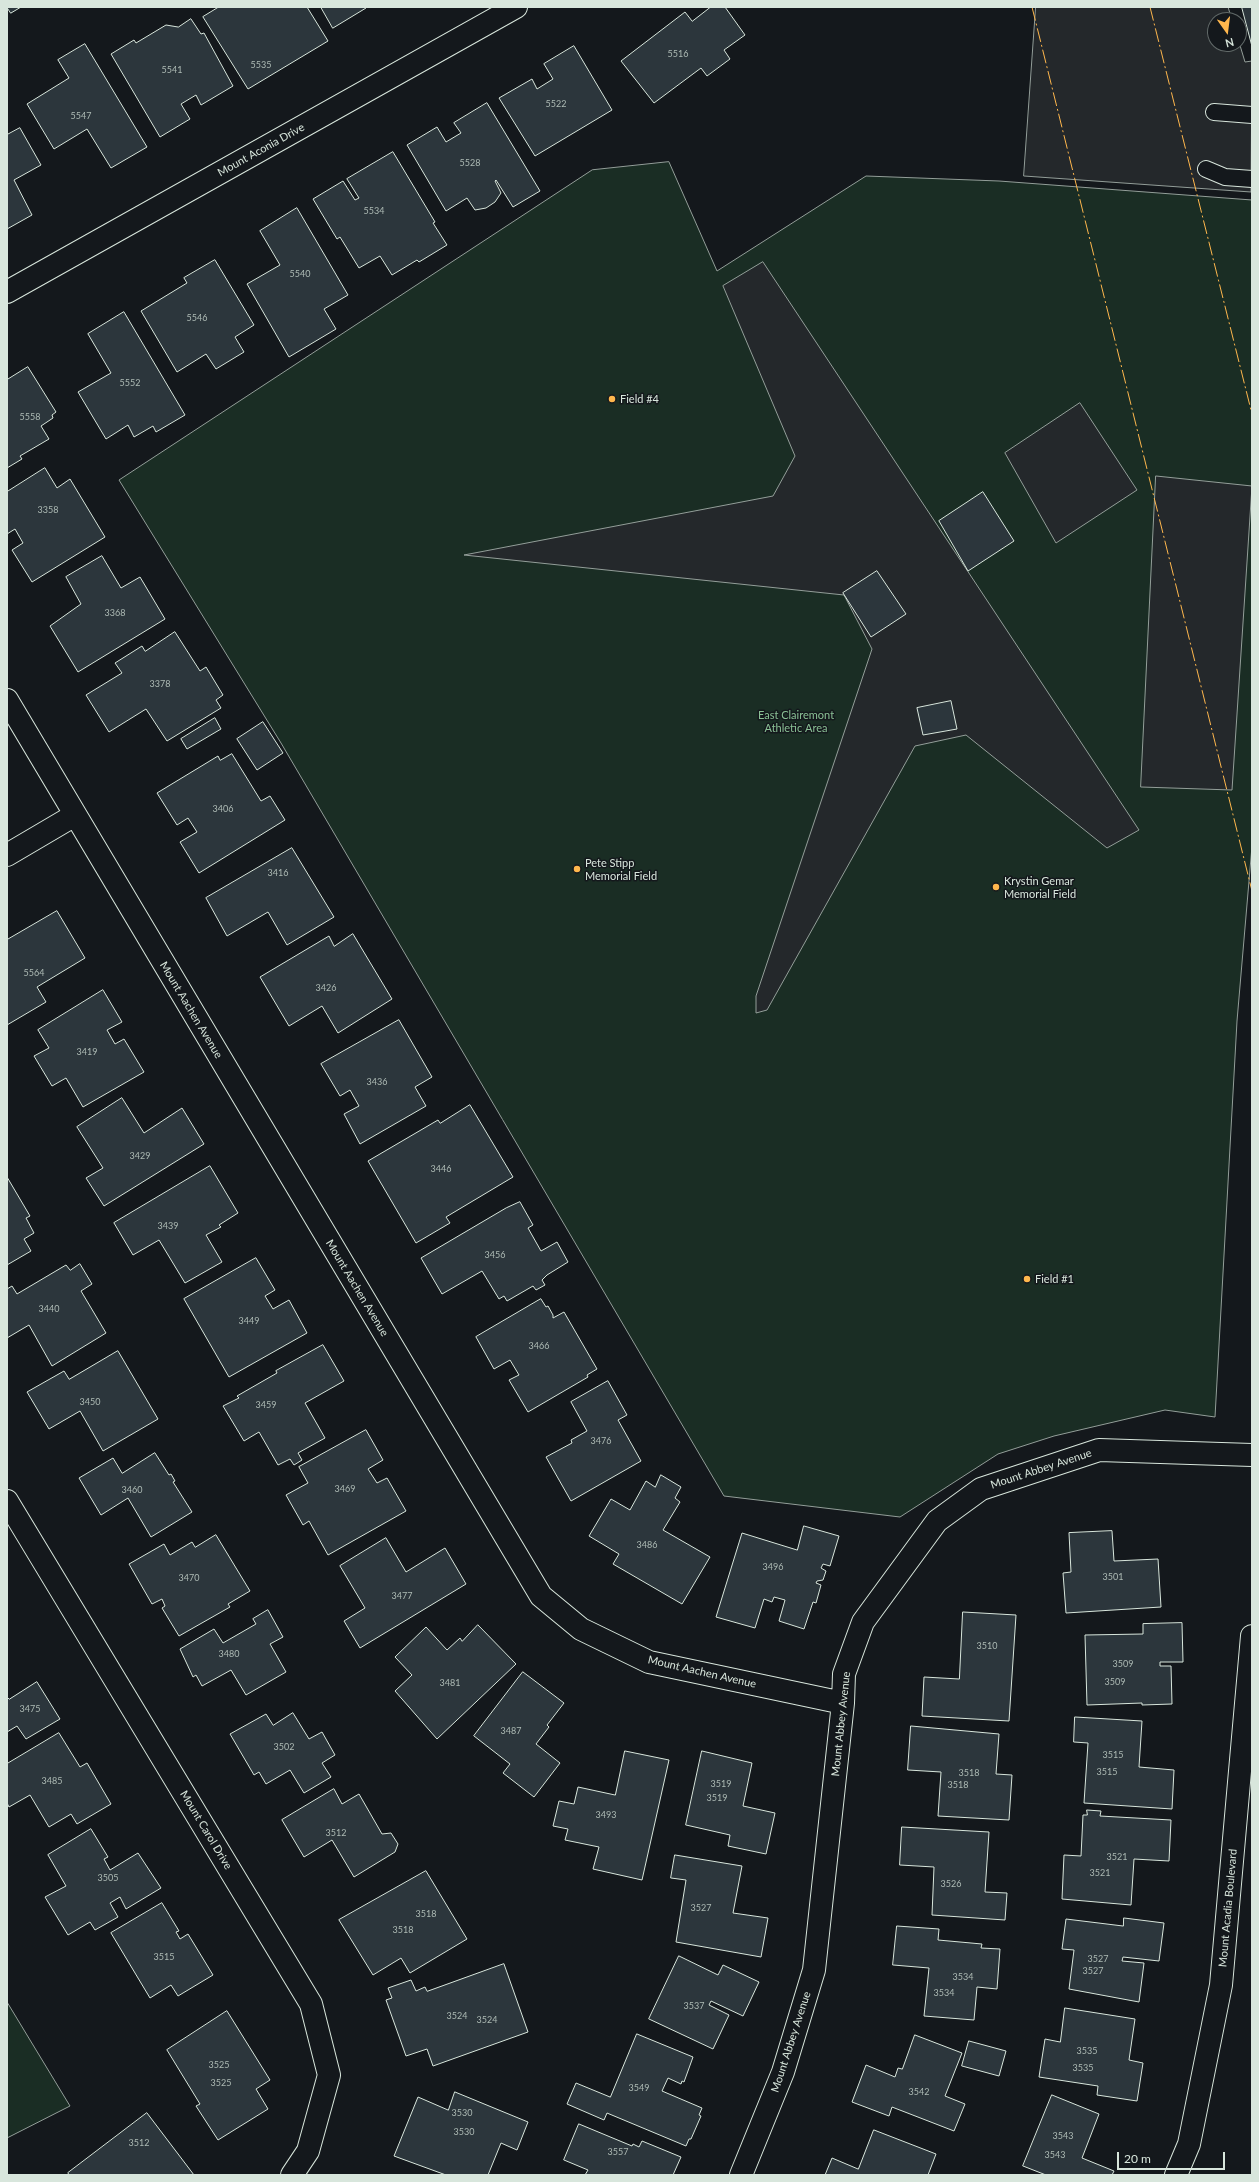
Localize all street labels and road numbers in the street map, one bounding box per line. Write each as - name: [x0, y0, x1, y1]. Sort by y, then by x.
- street label: Mount Aconia Drive: [215, 121, 307, 179]
- street label: Mount Aachen Avenue: [157, 959, 225, 1061]
- street label: Mount Aachen Avenue: [323, 1237, 391, 1339]
- street label: Mount Abbey Avenue: [989, 1446, 1093, 1492]
- street label: Mount Aachen Avenue: [647, 1653, 757, 1691]
- street label: Mount Abbey Avenue: [829, 1671, 853, 1777]
- street label: Mount Carol Drive: [177, 1788, 235, 1872]
- street label: Mount Acadia Boulevard: [1216, 1848, 1240, 1968]
- street label: Mount Abbey Avenue: [768, 1990, 814, 2094]

